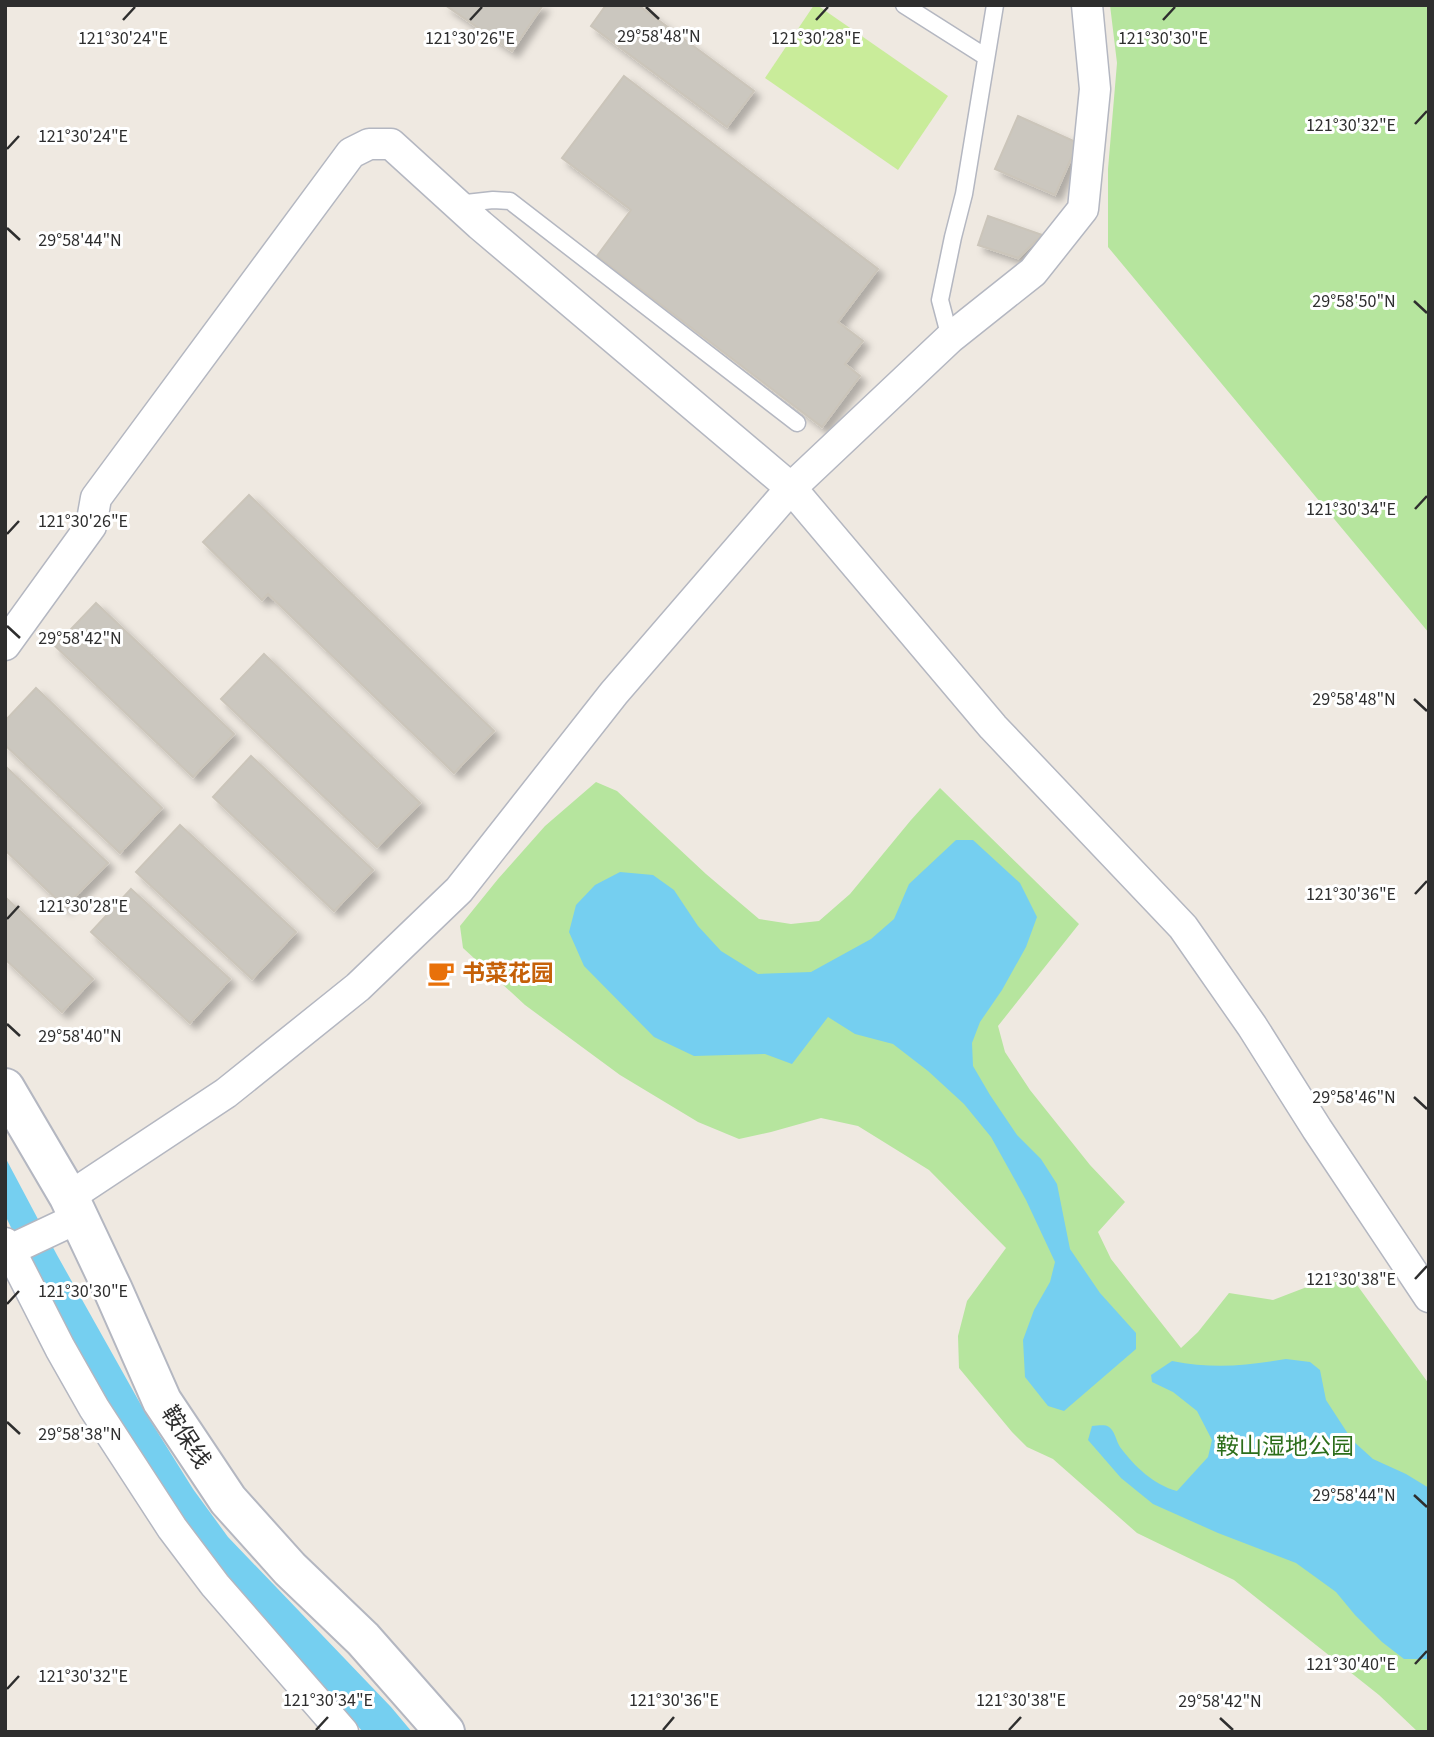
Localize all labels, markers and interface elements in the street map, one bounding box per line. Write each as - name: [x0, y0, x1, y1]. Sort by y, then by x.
- text: 29°58'48"N: [617, 24, 701, 49]
- text: 121°30'24"E: [78, 26, 168, 51]
- text: 121°30'26"E: [425, 26, 515, 51]
- text: 121°30'28"E: [771, 26, 861, 51]
- text: 121°30'30"E: [1118, 26, 1208, 51]
- text: 121°30'32"E: [1306, 113, 1396, 138]
- text: 121°30'24"E: [38, 124, 128, 149]
- text: 29°58'44"N: [38, 228, 122, 253]
- text: 29°58'50"N: [1312, 289, 1396, 314]
- text: 121°30'34"E: [1306, 497, 1396, 522]
- text: 121°30'26"E: [38, 509, 128, 534]
- text: 29°58'42"N: [38, 626, 122, 651]
- text: 29°58'48"N: [1312, 687, 1396, 712]
- text: 121°30'36"E: [1306, 882, 1396, 907]
- text: 121°30'28"E: [38, 894, 128, 919]
- place label: 书菜花园: [462, 957, 554, 990]
- cafe icon: 书菜花园: [426, 958, 456, 988]
- text: 29°58'40"N: [38, 1024, 122, 1049]
- text: 29°58'46"N: [1312, 1085, 1396, 1110]
- text: 121°30'38"E: [1306, 1267, 1396, 1292]
- text: 121°30'30"E: [38, 1279, 128, 1304]
- street label: 鞍保线: [153, 1399, 219, 1475]
- text: 29°58'38"N: [38, 1422, 122, 1447]
- park label: 鞍山湿地公园: [1216, 1430, 1354, 1463]
- text: 29°58'44"N: [1312, 1483, 1396, 1508]
- text: 121°30'40"E: [1306, 1652, 1396, 1677]
- text: 121°30'32"E: [38, 1664, 128, 1689]
- text: 121°30'34"E: [283, 1688, 373, 1713]
- text: 121°30'36"E: [629, 1688, 719, 1713]
- text: 121°30'38"E: [976, 1688, 1066, 1713]
- text: 29°58'42"N: [1178, 1689, 1262, 1714]

